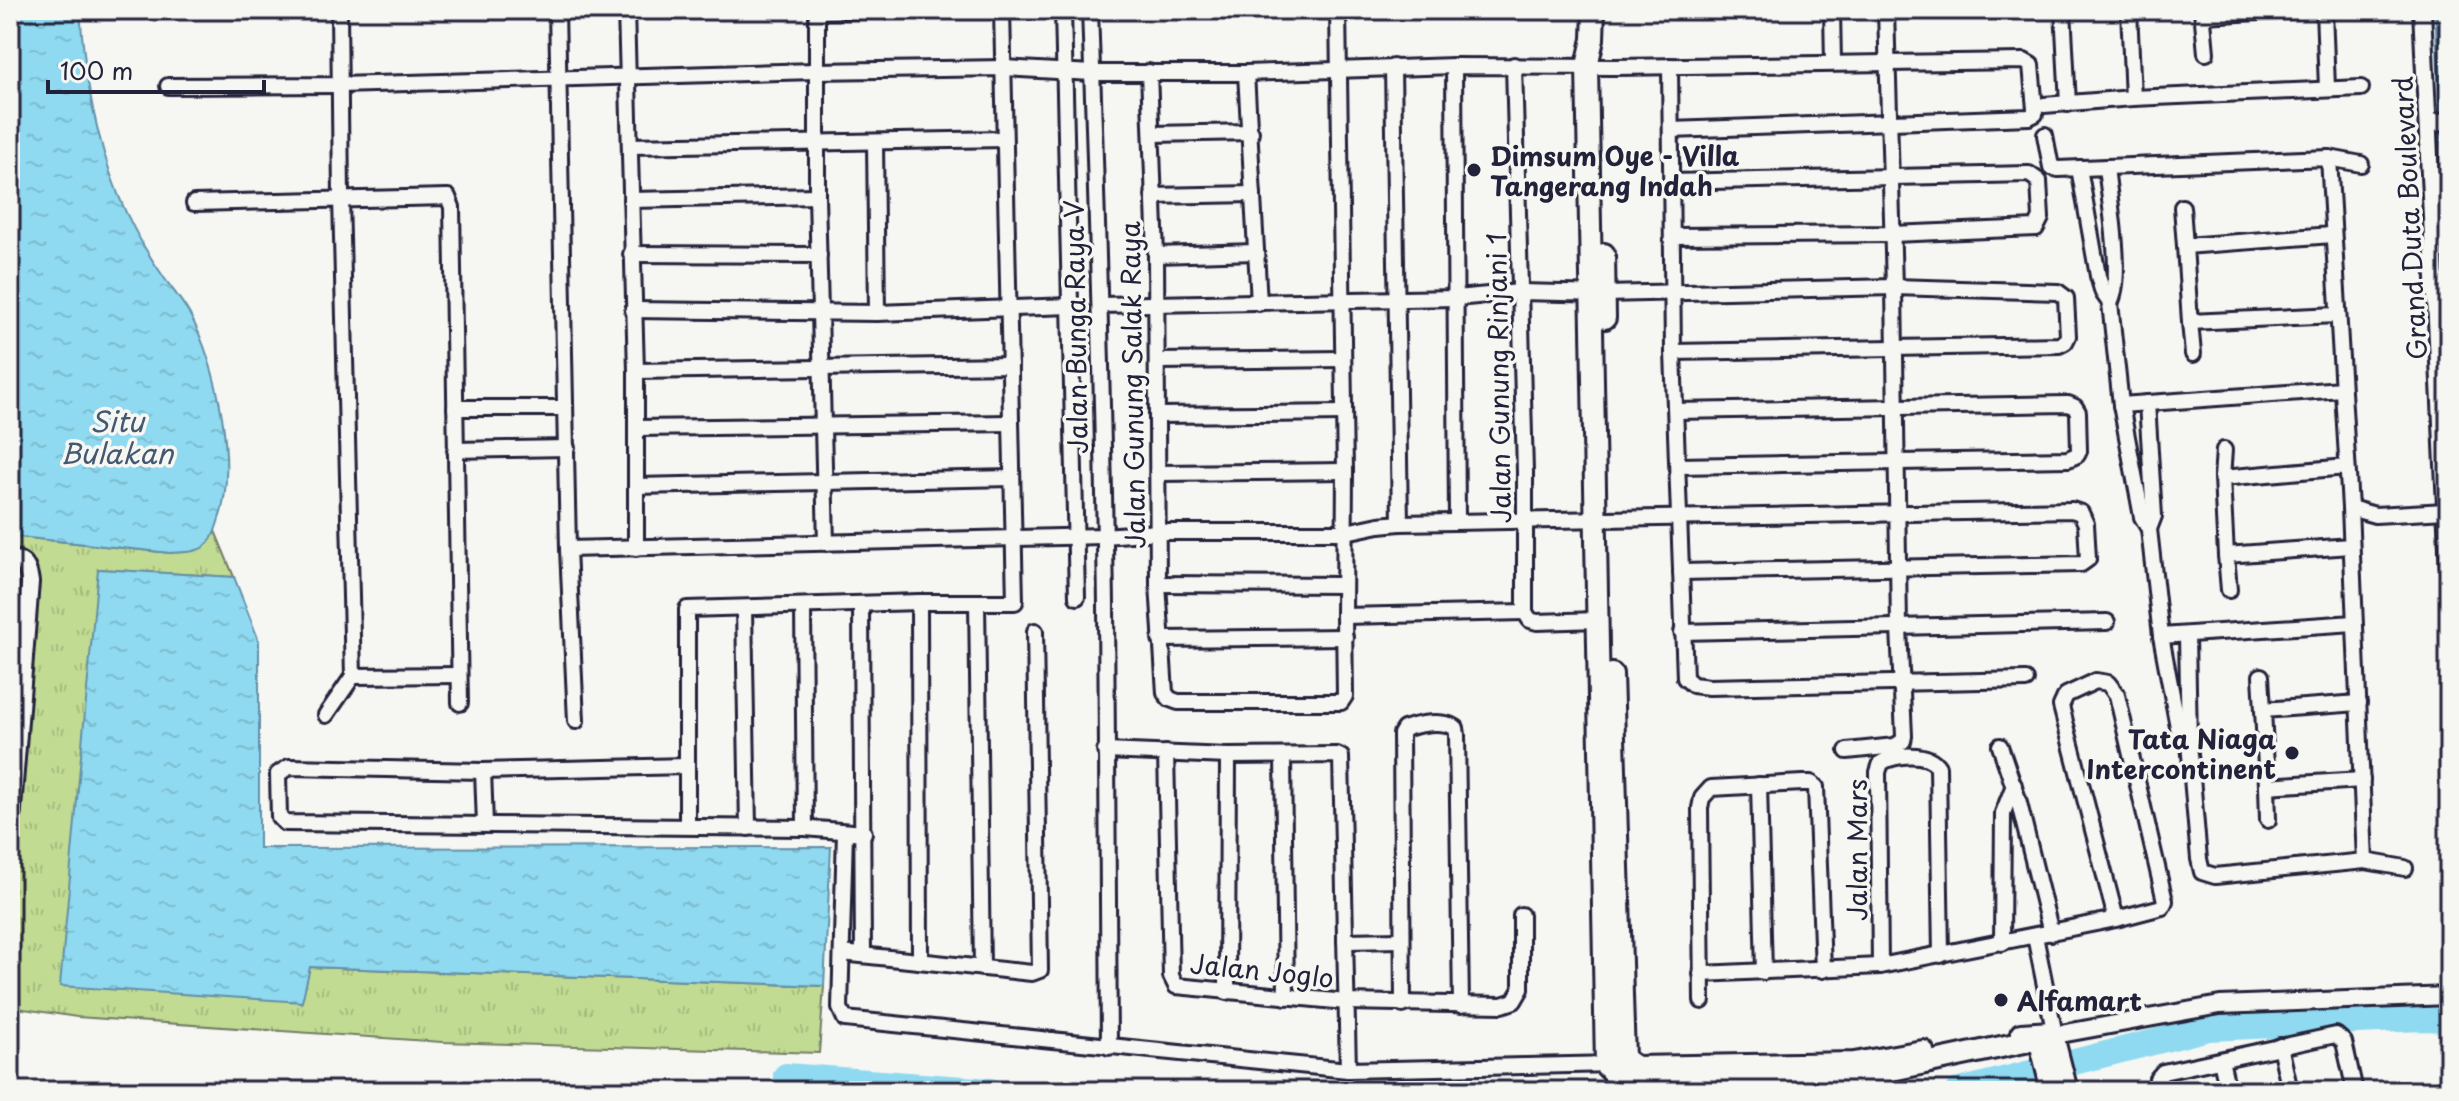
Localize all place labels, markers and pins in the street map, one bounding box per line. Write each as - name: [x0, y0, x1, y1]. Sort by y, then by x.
- place label: Dimsum Oye - Villa Tangerang Indah: [1490, 136, 1740, 205]
- marker: Dimsum Oye - Villa Tangerang Indah: [1465, 161, 1483, 179]
- place label: Tata Niaga Intercontinent: [2086, 719, 2276, 788]
- marker: Tata Niaga Intercontinent: [2283, 744, 2301, 762]
- place label: Alfamart: [2017, 981, 2142, 1020]
- marker: Alfamart: [1992, 991, 2010, 1009]

